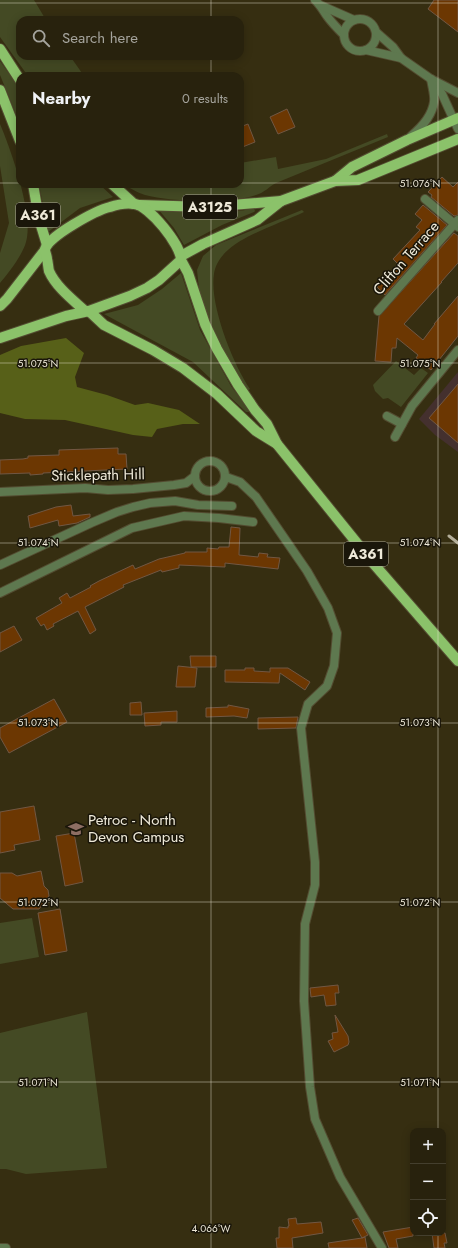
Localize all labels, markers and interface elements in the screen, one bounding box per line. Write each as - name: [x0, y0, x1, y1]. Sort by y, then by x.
- search box: [16, 16, 244, 60]
- icon: search: [30, 27, 52, 49]
- text: Search here: [62, 27, 138, 49]
- text: Nearby: [32, 86, 90, 110]
- text: 0 results: [182, 89, 228, 108]
- text: 51.076°N: [400, 176, 440, 191]
- road number: A3125: [183, 195, 237, 219]
- road number: A361: [16, 203, 60, 227]
- street label: Clifton Terrace: [368, 216, 445, 300]
- text: 51.075°N: [18, 356, 58, 371]
- text: 51.075°N: [400, 356, 440, 371]
- street label: Sticklepath Hill: [51, 463, 145, 487]
- text: 51.074°N: [18, 535, 58, 550]
- text: 51.074°N: [400, 535, 440, 550]
- road number: A361: [344, 542, 388, 566]
- text: 51.073°N: [18, 715, 58, 730]
- text: 51.073°N: [400, 715, 440, 730]
- place label: Petroc - North Devon Campus: [88, 809, 184, 848]
- school or university icon: Petroc - North Devon Campus: [67, 820, 85, 838]
- text: 51.072°N: [18, 895, 58, 910]
- text: 51.072°N: [400, 895, 440, 910]
- text: 51.071°N: [18, 1075, 58, 1090]
- text: 51.071°N: [400, 1075, 440, 1090]
- map controls: [410, 1128, 446, 1236]
- button: +: [410, 1128, 446, 1164]
- button: −: [410, 1164, 446, 1200]
- button: locate: [410, 1200, 446, 1236]
- text: 4.066°W: [191, 1221, 231, 1236]

